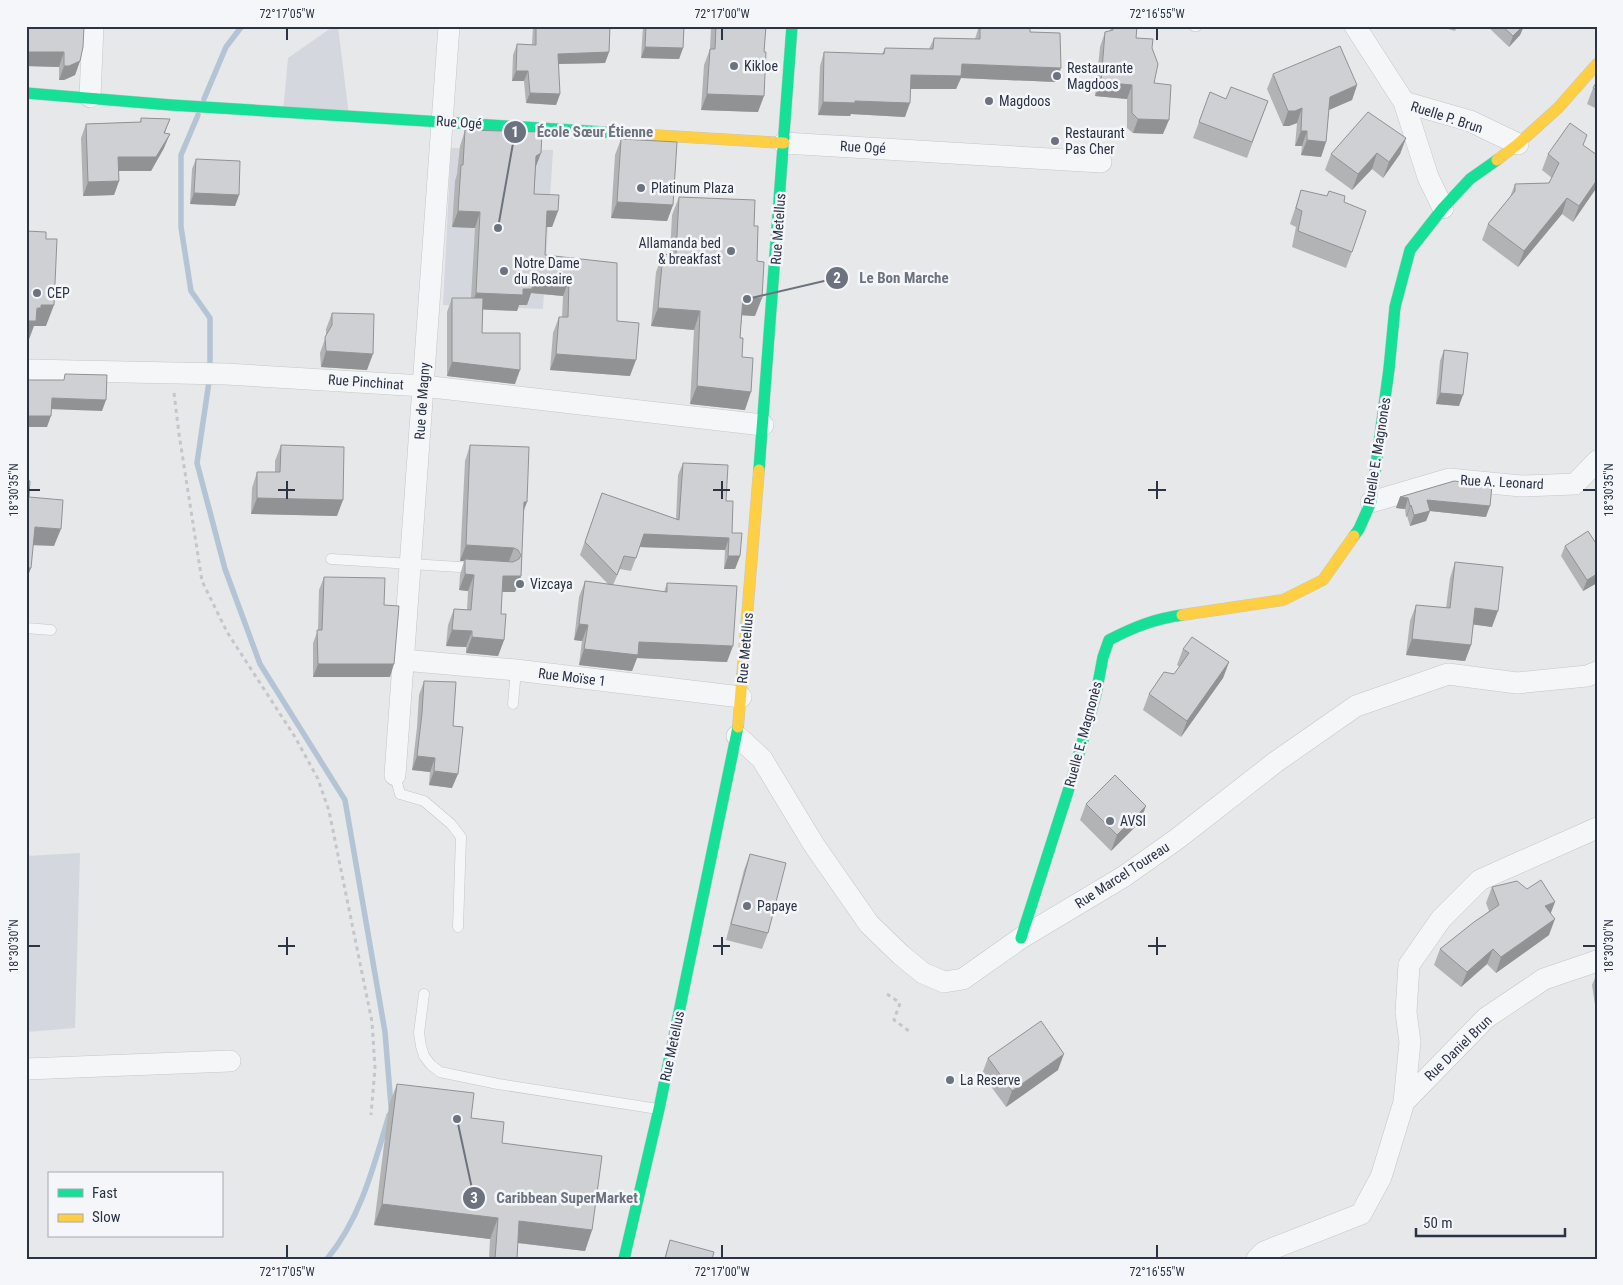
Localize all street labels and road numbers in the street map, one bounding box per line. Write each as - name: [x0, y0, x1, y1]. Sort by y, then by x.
- street label: Ruelle P. Brun: [1409, 98, 1485, 136]
- street label: Rue Ogé: [436, 112, 483, 132]
- street label: Rue Ogé: [840, 138, 887, 156]
- street label: Rue Metellus: [768, 193, 788, 265]
- street label: Rue de Magny: [411, 362, 433, 440]
- street label: Rue Pinchinat: [328, 371, 404, 393]
- street label: Ruelle E. Magnonès: [1361, 396, 1393, 506]
- street label: Rue A. Leonard: [1460, 472, 1544, 492]
- street label: Rue Metellus: [734, 612, 756, 684]
- street label: Rue Moïse 1: [537, 665, 607, 689]
- street label: Ruelle E. Magnonès: [1061, 679, 1105, 789]
- street label: Rue Marcel Toureau: [1072, 839, 1172, 911]
- street label: Rue Metellus: [657, 1009, 687, 1083]
- street label: Rue Daniel Brun: [1421, 1012, 1495, 1084]

